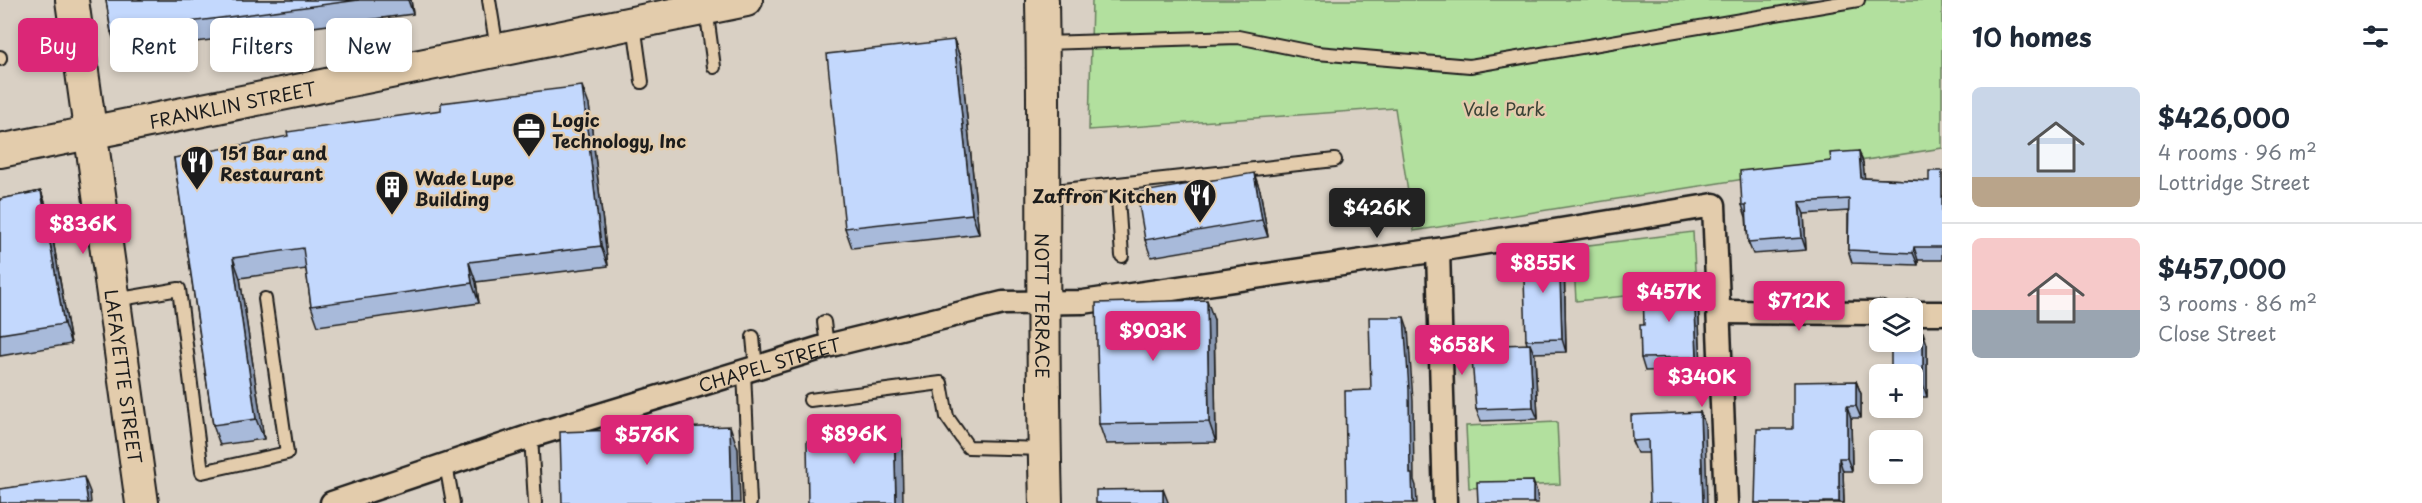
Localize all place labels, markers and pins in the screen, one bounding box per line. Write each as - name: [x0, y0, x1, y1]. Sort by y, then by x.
- place label: Logic Technology, Inc: [552, 106, 686, 154]
- office icon: Logic Technology, Inc: [511, 111, 547, 158]
- place label: 151 Bar and Restaurant: [220, 139, 327, 187]
- restaurant icon: 151 Bar and Restaurant: [179, 144, 215, 191]
- place label: Wade Lupe Building: [415, 164, 514, 212]
- building icon: Wade Lupe Building: [374, 169, 410, 216]
- restaurant icon: Zaffron Kitchen: [1182, 177, 1218, 224]
- place label: Zaffron Kitchen: [1032, 182, 1177, 209]
- pin: $426K: [1335, 188, 1419, 239]
- pin: $836K: [41, 204, 125, 255]
- pin: $855K: [1501, 243, 1585, 294]
- pin: $457K: [1627, 272, 1711, 323]
- pin: $712K: [1757, 281, 1841, 332]
- pin: $903K: [1111, 311, 1195, 362]
- pin: $658K: [1420, 325, 1504, 376]
- pin: $340K: [1660, 357, 1744, 408]
- pin: $896K: [812, 414, 896, 465]
- pin: $576K: [605, 415, 689, 466]

